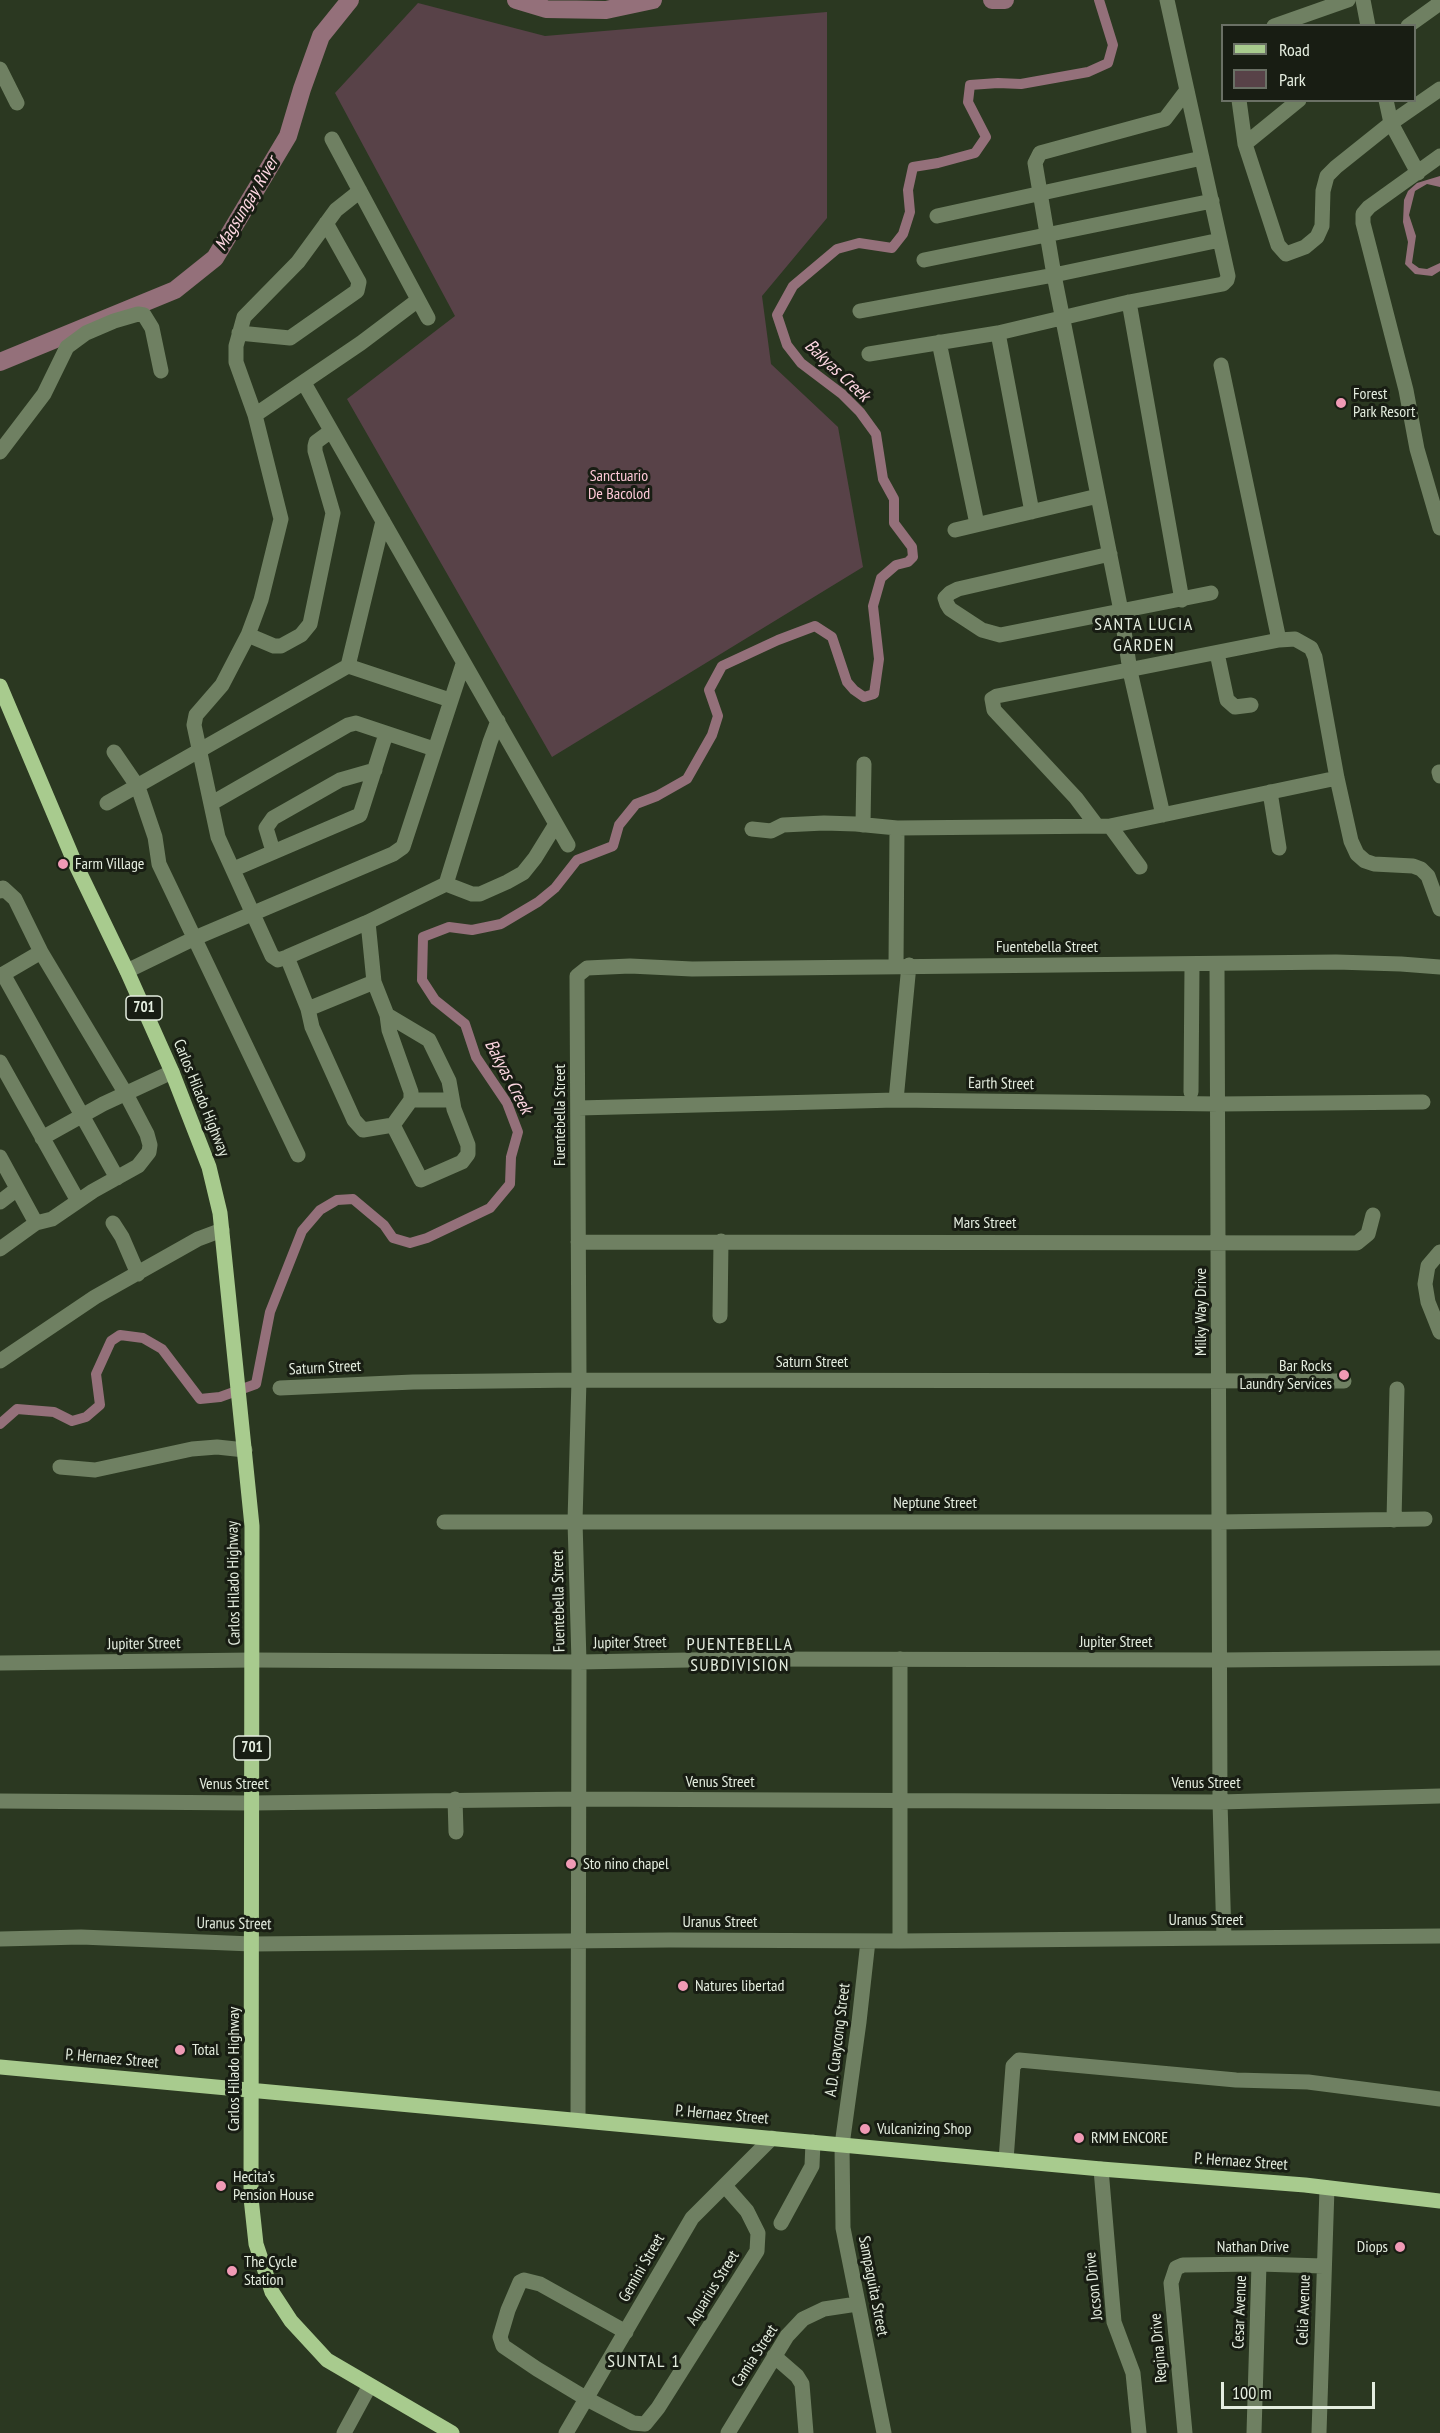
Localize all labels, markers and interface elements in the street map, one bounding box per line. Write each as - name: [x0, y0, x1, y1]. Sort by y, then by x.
- legend: [1221, 24, 1416, 102]
- text: Road: [1279, 38, 1310, 61]
- text: Park: [1279, 68, 1306, 91]
- water label: Magsungay River: [211, 153, 283, 255]
- water label: Bakyas Creek: [800, 335, 874, 407]
- place label: Forest Park Resort: [1353, 384, 1415, 422]
- marker: Forest Park Resort: [1334, 396, 1348, 410]
- park label: Sanctuario De Bacolod: [588, 466, 650, 504]
- district label: SANTA LUCIA GARDEN: [1094, 614, 1194, 656]
- place label: Farm Village: [75, 854, 144, 874]
- marker: Farm Village: [56, 857, 70, 871]
- street label: Fuentebella Street: [996, 937, 1098, 957]
- road number: 701: [126, 996, 162, 1020]
- water label: Bakyas Creek: [479, 1036, 537, 1118]
- street label: Carlos Hilado Highway: [169, 1037, 233, 1159]
- street label: Fuentebella Street: [550, 1064, 570, 1166]
- street label: Earth Street: [968, 1074, 1034, 1094]
- street label: Mars Street: [954, 1213, 1016, 1233]
- street label: Milky Way Drive: [1191, 1268, 1211, 1356]
- street label: Saturn Street: [776, 1352, 848, 1372]
- place label: Bar Rocks Laundry Services: [1240, 1356, 1332, 1394]
- street label: Saturn Street: [288, 1357, 362, 1379]
- marker: Bar Rocks Laundry Services: [1337, 1368, 1351, 1382]
- street label: Neptune Street: [893, 1493, 977, 1513]
- street label: Carlos Hilado Highway: [223, 1521, 245, 1645]
- street label: Fuentebella Street: [549, 1550, 569, 1652]
- street label: Jupiter Street: [1079, 1632, 1153, 1652]
- street label: Jupiter Street: [593, 1633, 667, 1653]
- street label: Jupiter Street: [107, 1634, 181, 1654]
- district label: PUENTEBELLA SUBDIVISION: [687, 1634, 793, 1676]
- road number: 701: [234, 1736, 270, 1760]
- street label: Venus Street: [685, 1772, 755, 1792]
- street label: Venus Street: [1171, 1773, 1241, 1793]
- street label: Venus Street: [199, 1774, 269, 1794]
- place label: Sto nino chapel: [583, 1854, 669, 1874]
- marker: Sto nino chapel: [564, 1857, 578, 1871]
- street label: Uranus Street: [1168, 1910, 1244, 1930]
- street label: Uranus Street: [682, 1912, 758, 1932]
- street label: Uranus Street: [196, 1914, 272, 1934]
- place label: Natures libertad: [695, 1976, 784, 1996]
- marker: Natures libertad: [676, 1979, 690, 1993]
- street label: A.D. Cuaycong Street: [822, 1982, 854, 2098]
- street label: Carlos Hilado Highway: [224, 2007, 244, 2131]
- place label: Total: [192, 2040, 219, 2060]
- marker: Total: [173, 2043, 187, 2057]
- street label: P. Hernaez Street: [65, 2045, 159, 2073]
- street label: P. Hernaez Street: [675, 2101, 769, 2129]
- place label: Vulcanizing Shop: [877, 2119, 971, 2139]
- marker: Vulcanizing Shop: [858, 2122, 872, 2136]
- place label: RMM ENCORE: [1091, 2128, 1168, 2148]
- marker: RMM ENCORE: [1072, 2131, 1086, 2145]
- street label: P. Hernaez Street: [1194, 2149, 1288, 2175]
- place label: Hecita’s Pension House: [233, 2167, 314, 2205]
- marker: Hecita’s Pension House: [214, 2179, 228, 2193]
- street label: Gemini Street: [615, 2231, 669, 2305]
- street label: Sampaguita Street: [854, 2234, 892, 2338]
- street label: Nathan Drive: [1217, 2237, 1289, 2257]
- place label: Diops: [1357, 2237, 1388, 2257]
- marker: Diops: [1393, 2240, 1407, 2254]
- street label: Aquarius Street: [683, 2247, 743, 2329]
- street label: Jocson Drive: [1081, 2251, 1107, 2321]
- place label: The Cycle Station: [244, 2252, 297, 2290]
- marker: The Cycle Station: [225, 2264, 239, 2278]
- street label: Celia Avenue: [1293, 2274, 1315, 2346]
- street label: Cesar Avenue: [1229, 2275, 1251, 2349]
- street label: Regina Drive: [1146, 2312, 1172, 2384]
- street label: Camia Street: [728, 2321, 782, 2391]
- district label: SUNTAL 1: [607, 2351, 681, 2373]
- scale bar: [1224, 2370, 1378, 2408]
- text: 100 m: [1232, 2381, 1272, 2404]

